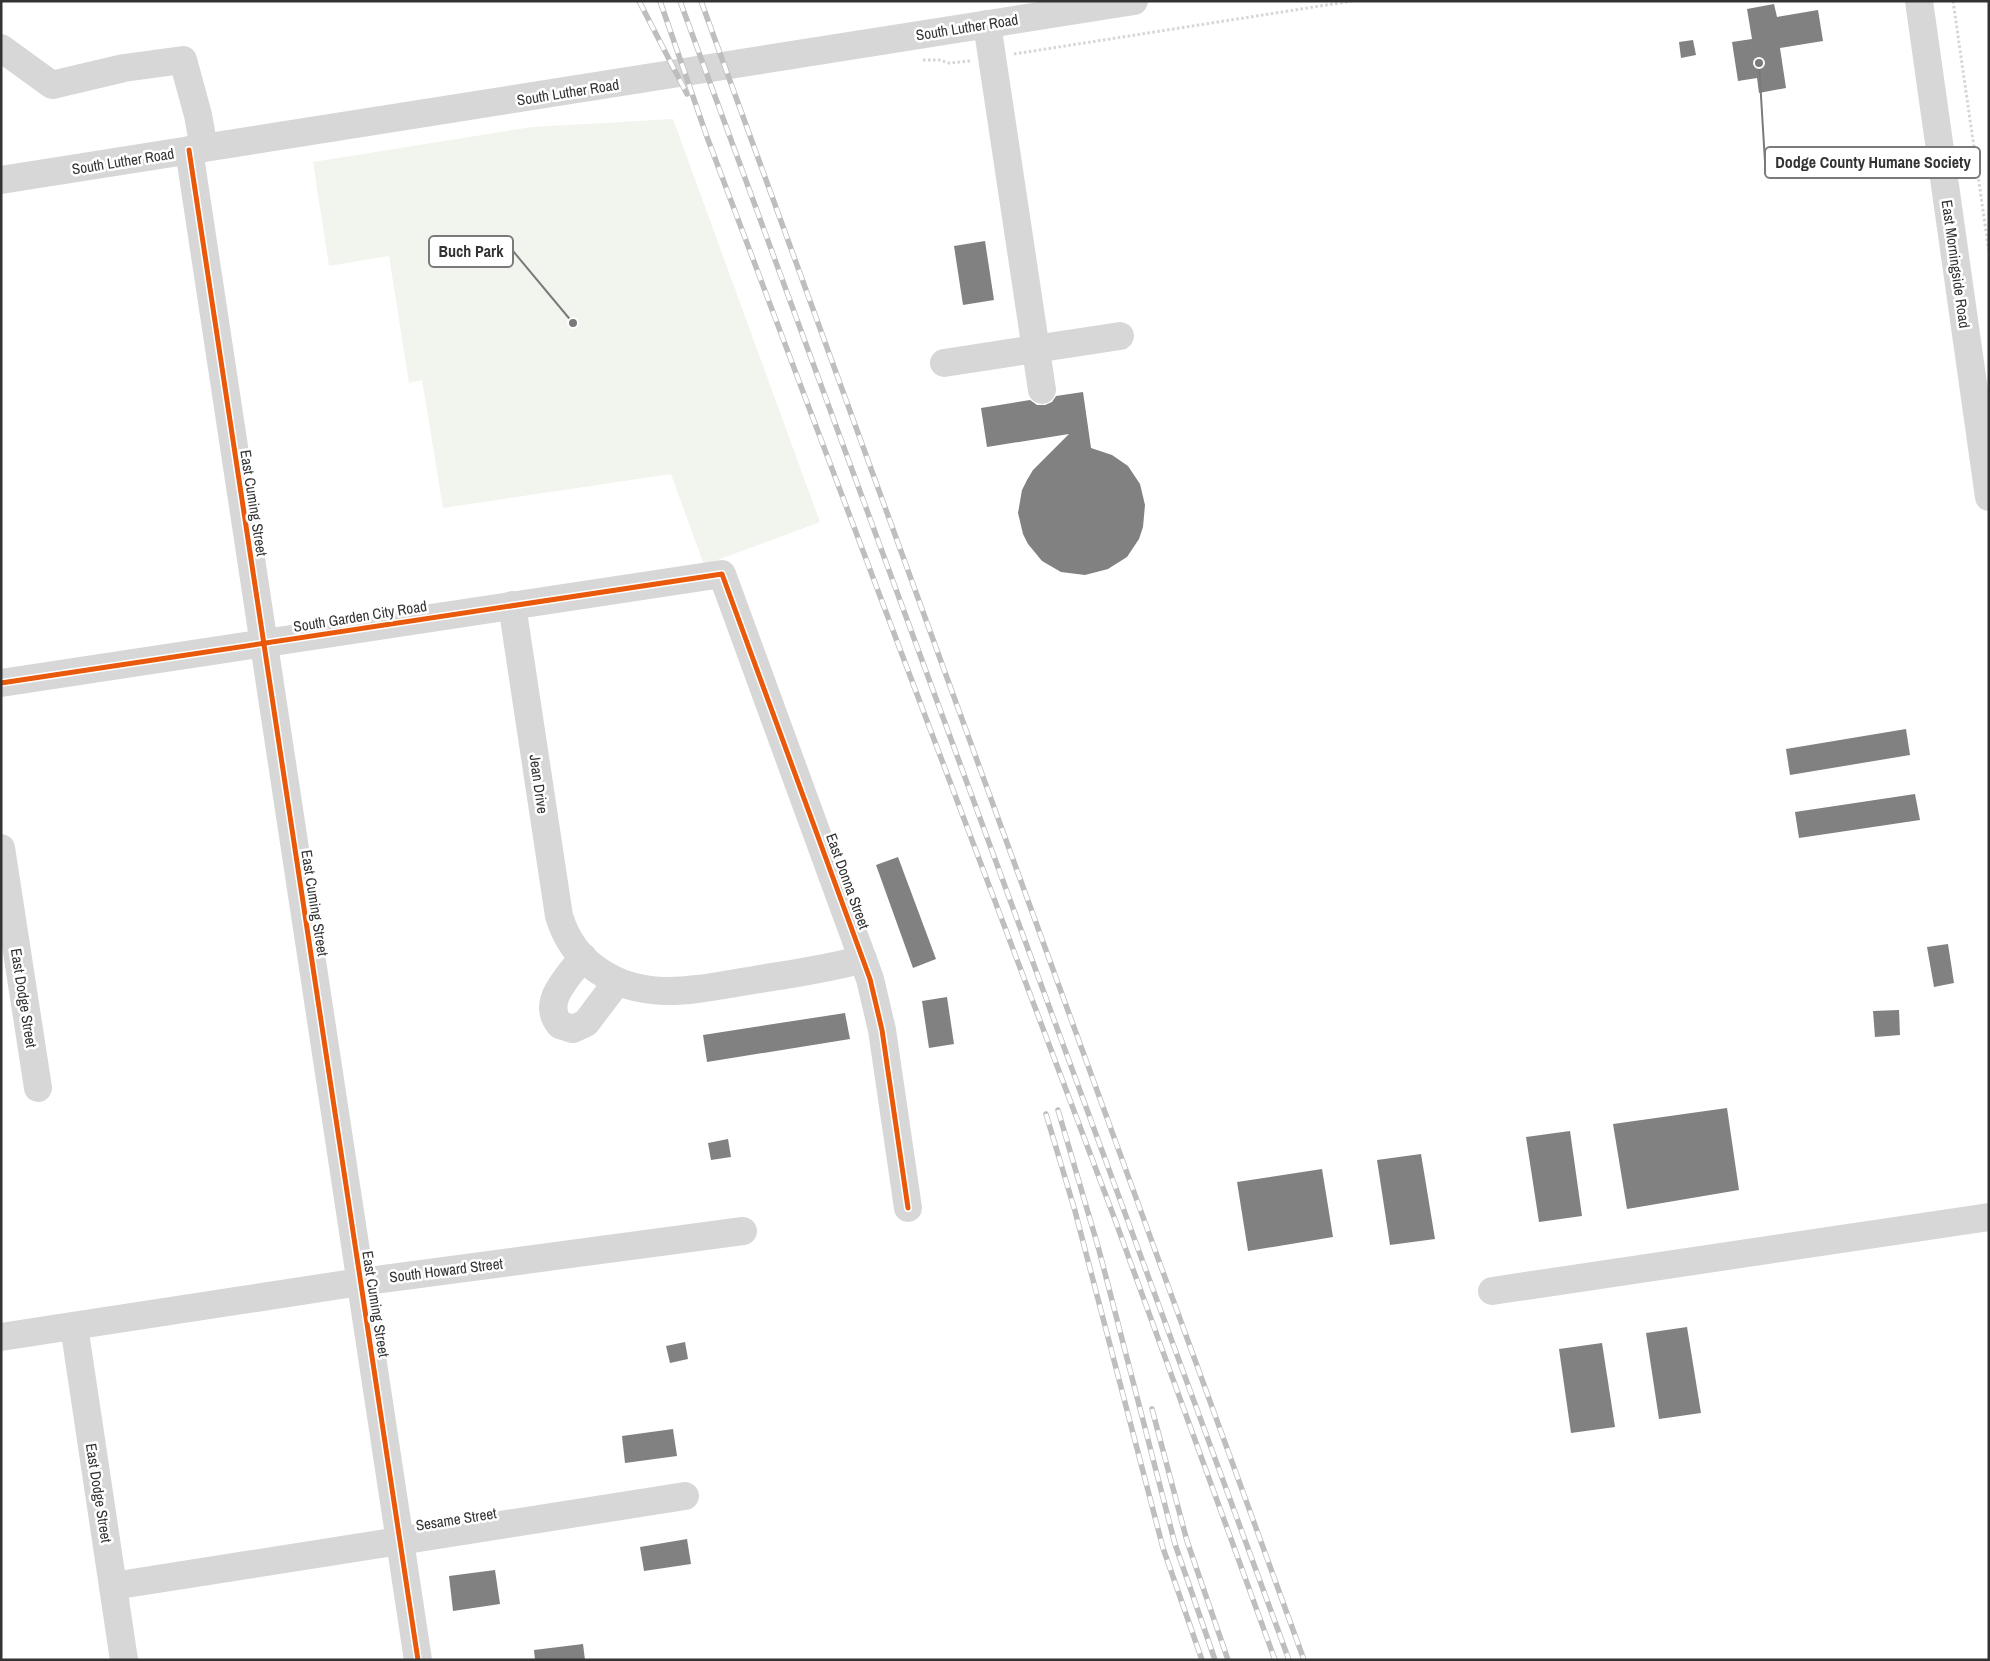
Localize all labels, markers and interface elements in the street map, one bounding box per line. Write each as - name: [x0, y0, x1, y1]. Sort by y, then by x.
- street label: South Luther Road: [914, 9, 1020, 45]
- street label: South Luther Road: [515, 74, 621, 110]
- street label: South Luther Road: [70, 143, 176, 179]
- callout: Dodge County Humane Society: [1765, 147, 1980, 178]
- text: Dodge County Humane Society: [1775, 151, 1971, 173]
- street label: East Morningside Road: [1937, 199, 1975, 329]
- callout: Buch Park: [429, 236, 513, 267]
- text: Buch Park: [439, 240, 504, 262]
- street label: East Cuming Street: [235, 448, 273, 558]
- street label: South Garden City Road: [292, 595, 428, 637]
- street label: Jean Drive: [524, 753, 554, 815]
- street label: East Donna Street: [821, 830, 875, 932]
- street label: East Cuming Street: [296, 848, 334, 958]
- street label: East Dodge Street: [6, 947, 42, 1050]
- street label: East Cuming Street: [357, 1249, 395, 1359]
- street label: South Howard Street: [388, 1253, 505, 1287]
- street label: East Dodge Street: [81, 1442, 117, 1545]
- street label: Sesame Street: [414, 1502, 498, 1536]

